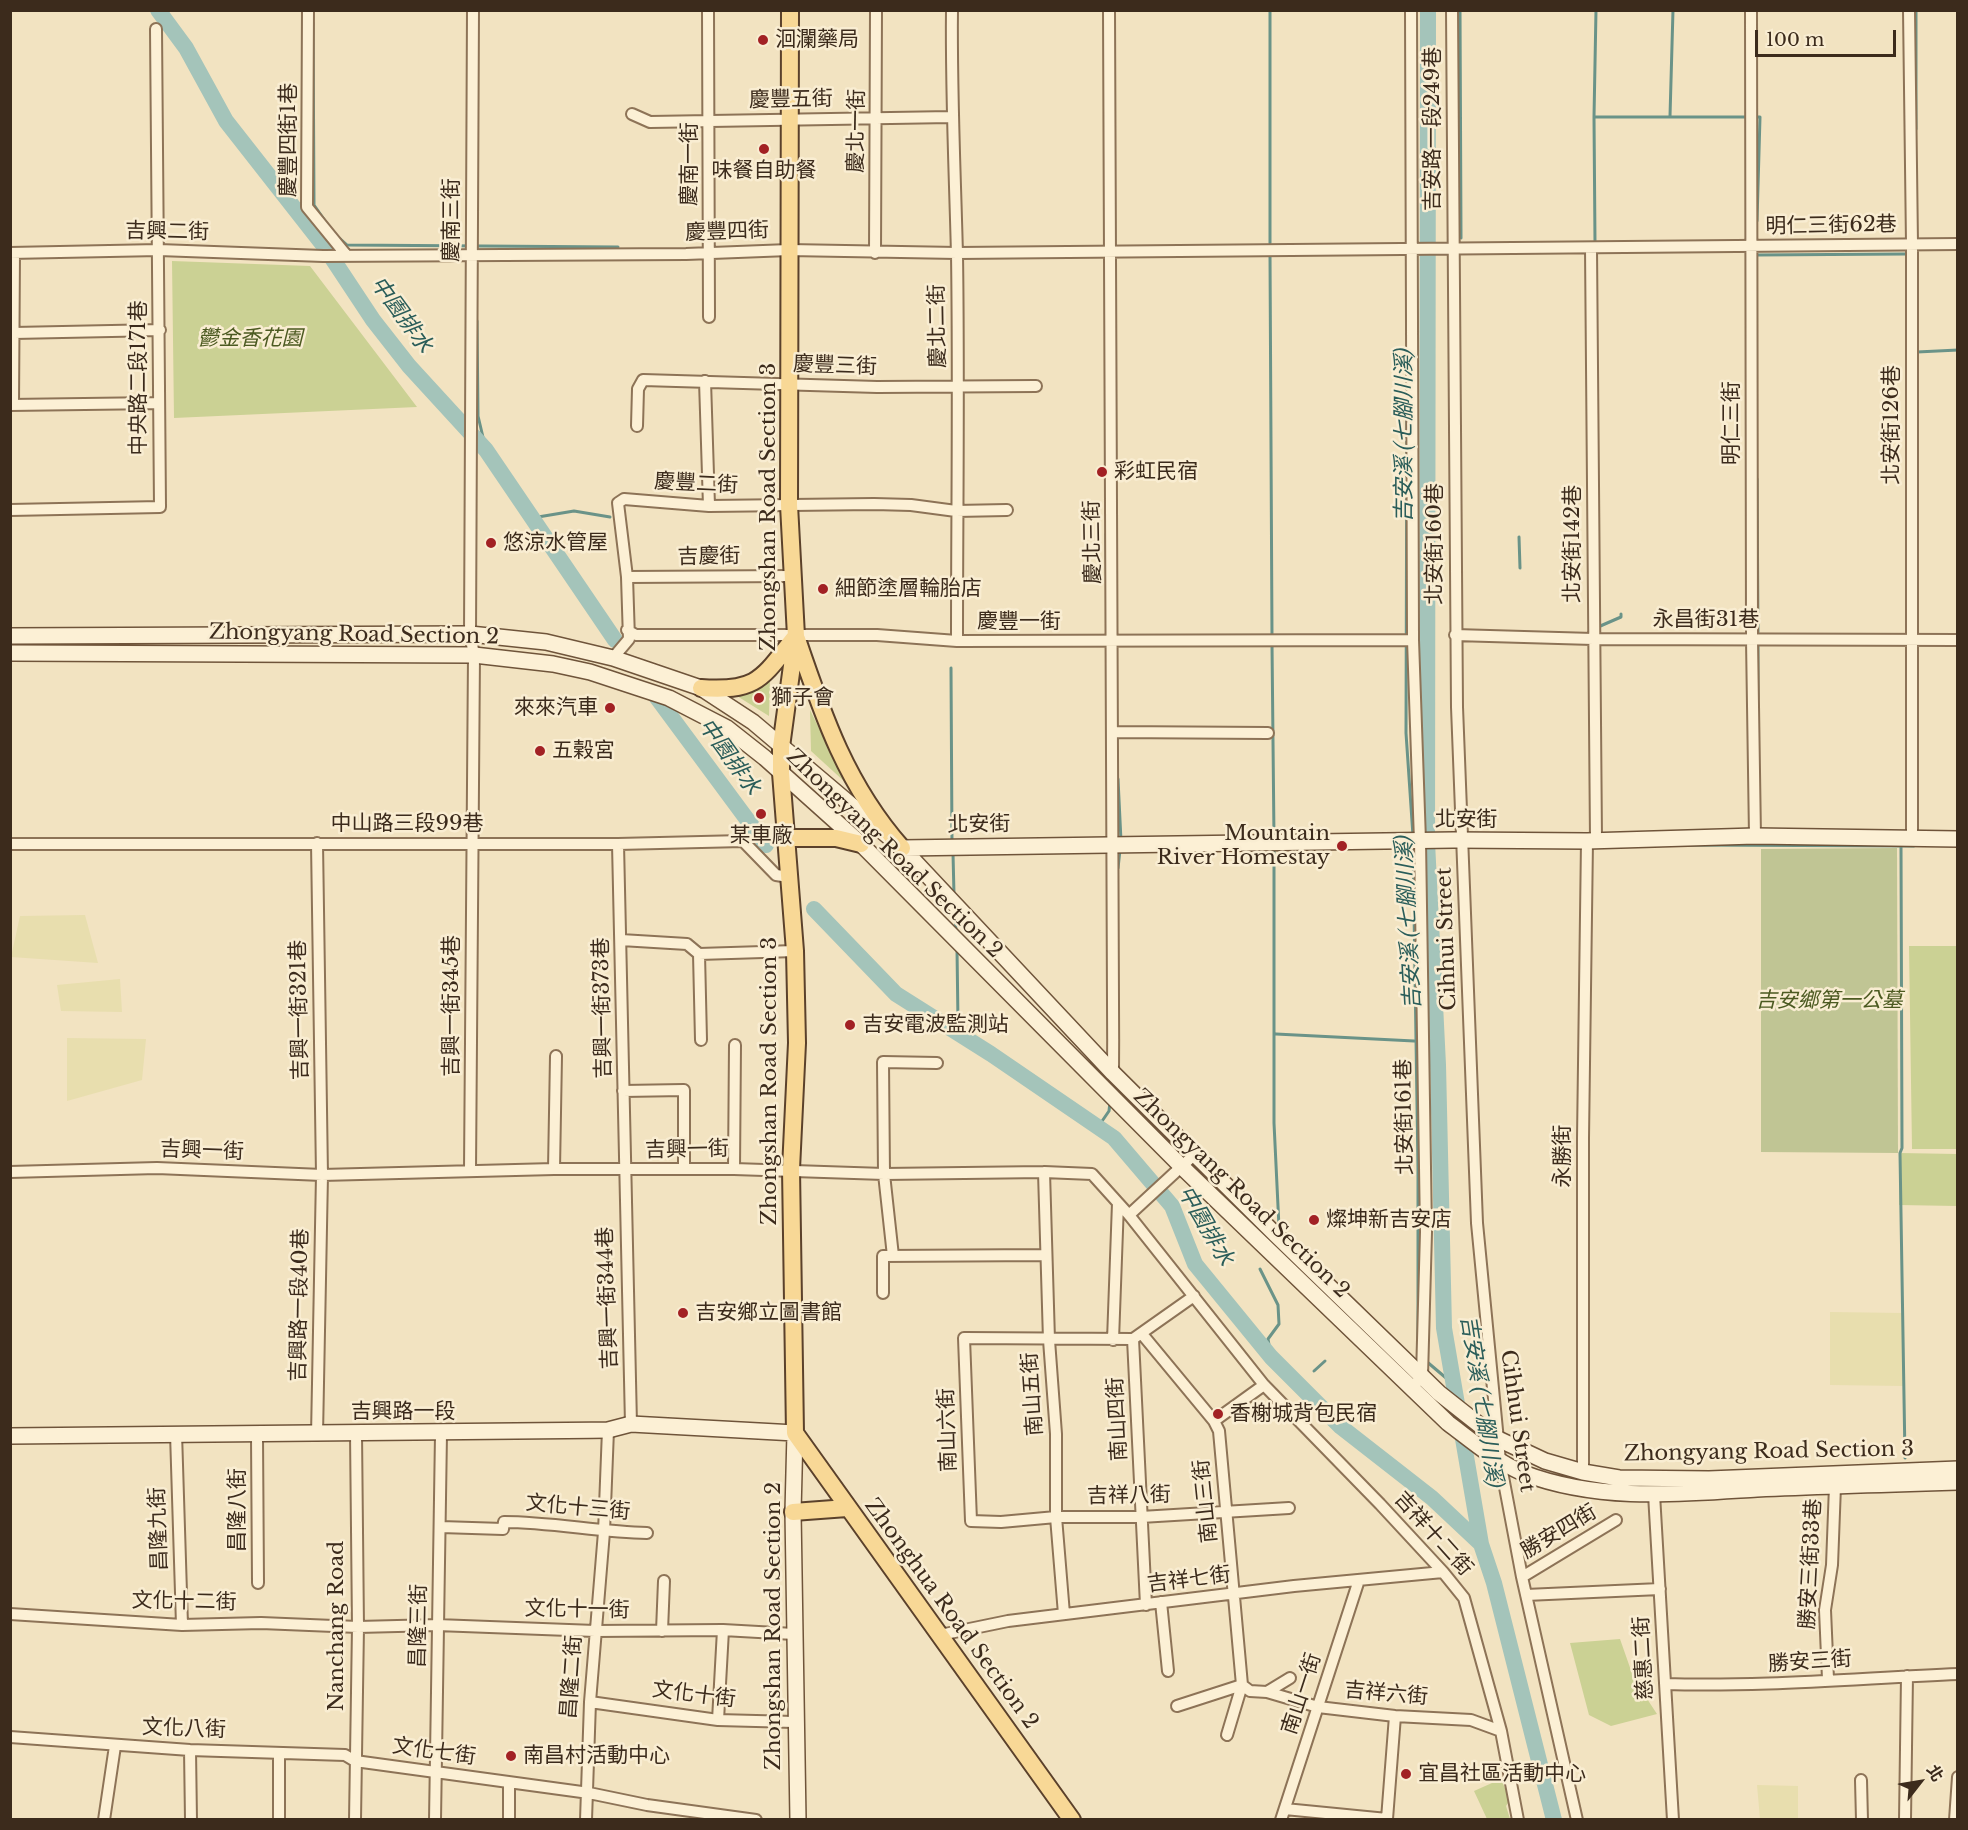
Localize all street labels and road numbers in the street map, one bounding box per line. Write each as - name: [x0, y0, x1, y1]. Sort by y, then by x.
- street label: 吉安路一段249巷: [1420, 47, 1446, 211]
- street label: 慶豐四街1巷: [276, 83, 302, 197]
- street label: 慶豐五街: [749, 87, 833, 113]
- street label: 慶北一街: [844, 89, 870, 173]
- street label: 慶南一街: [677, 122, 703, 206]
- street label: 慶南三街: [439, 178, 465, 262]
- street label: 明仁三街62巷: [1765, 212, 1897, 240]
- street label: 慶豐四街: [685, 218, 769, 246]
- street label: 吉興二街: [125, 219, 209, 245]
- street label: 慶北二街: [925, 284, 951, 368]
- street label: 中央路二段171巷: [126, 300, 152, 456]
- street label: 慶豐三街: [793, 352, 877, 380]
- street label: Zhongshan Road Section 3: [756, 363, 782, 651]
- street label: 北安街126巷: [1879, 365, 1905, 485]
- street label: 明仁三街: [1719, 381, 1745, 465]
- street label: 慶豐二街: [653, 469, 739, 499]
- street label: 北安街160巷: [1422, 483, 1448, 605]
- street label: 北安街142巷: [1560, 485, 1586, 603]
- street label: 慶北三街: [1080, 500, 1106, 584]
- street label: 吉慶街: [677, 544, 741, 570]
- street label: 永昌街31巷: [1653, 607, 1759, 633]
- street label: 慶豐一街: [977, 609, 1061, 635]
- street label: Zhongyang Road Section 2: [209, 620, 499, 650]
- street label: Zhongyang Road Section 2: [781, 744, 1007, 964]
- street label: 北安街: [1435, 807, 1497, 833]
- street label: 中山路三段99巷: [330, 811, 484, 837]
- street label: 北安街: [947, 812, 1011, 838]
- street label: Cihhui Street: [1432, 867, 1462, 1011]
- street label: 吉興一街345巷: [439, 935, 465, 1077]
- street label: 吉興一街373巷: [589, 937, 617, 1079]
- street label: Zhongshan Road Section 3: [757, 937, 783, 1225]
- street label: 吉興一街321巷: [286, 940, 314, 1080]
- street label: 北安街161巷: [1391, 1059, 1419, 1175]
- street label: Zhongyang Road Section 2: [1128, 1084, 1354, 1304]
- street label: 永勝街: [1550, 1125, 1576, 1187]
- street label: 吉興一街: [160, 1137, 244, 1165]
- street label: 吉興一街: [645, 1137, 729, 1163]
- street label: 吉興一街344巷: [593, 1226, 623, 1370]
- street label: 吉興路一段40巷: [286, 1228, 314, 1382]
- street label: Cihhui Street: [1495, 1348, 1539, 1494]
- street label: 南山五街: [1018, 1351, 1048, 1437]
- street label: 南山四街: [1103, 1376, 1133, 1462]
- street label: 南山六街: [934, 1388, 962, 1472]
- street label: 吉興路一段: [351, 1399, 455, 1425]
- street label: Zhongyang Road Section 3: [1624, 1437, 1914, 1467]
- street label: 南山三街: [1189, 1458, 1223, 1544]
- street label: 昌隆八街: [225, 1468, 251, 1552]
- street label: Zhongshan Road Section 2: [761, 1482, 787, 1770]
- street label: 吉祥八街: [1087, 1483, 1171, 1509]
- street label: 昌隆九街: [145, 1487, 173, 1571]
- street label: 吉祥十二街: [1389, 1487, 1477, 1581]
- street label: 文化十三街: [525, 1491, 631, 1525]
- street label: Zhonghua Road Section 2: [859, 1494, 1043, 1734]
- street label: 勝安三街33巷: [1795, 1498, 1827, 1630]
- street label: 勝安四街: [1517, 1500, 1601, 1564]
- street label: Nanchang Road: [324, 1541, 350, 1711]
- street label: 吉祥七街: [1146, 1562, 1232, 1598]
- street label: 昌隆三街: [406, 1584, 432, 1668]
- street label: 文化十二街: [131, 1588, 237, 1616]
- street label: 文化十一街: [524, 1596, 630, 1624]
- street label: 慈惠二街: [1629, 1615, 1659, 1701]
- street label: 昌隆二街: [557, 1634, 587, 1720]
- street label: 勝安三街: [1767, 1647, 1853, 1677]
- street label: 南山一街: [1277, 1650, 1327, 1738]
- street label: 文化十街: [651, 1677, 737, 1713]
- street label: 吉祥六街: [1343, 1678, 1429, 1710]
- street label: 文化八街: [142, 1715, 226, 1743]
- street label: 文化七街: [391, 1734, 477, 1770]

